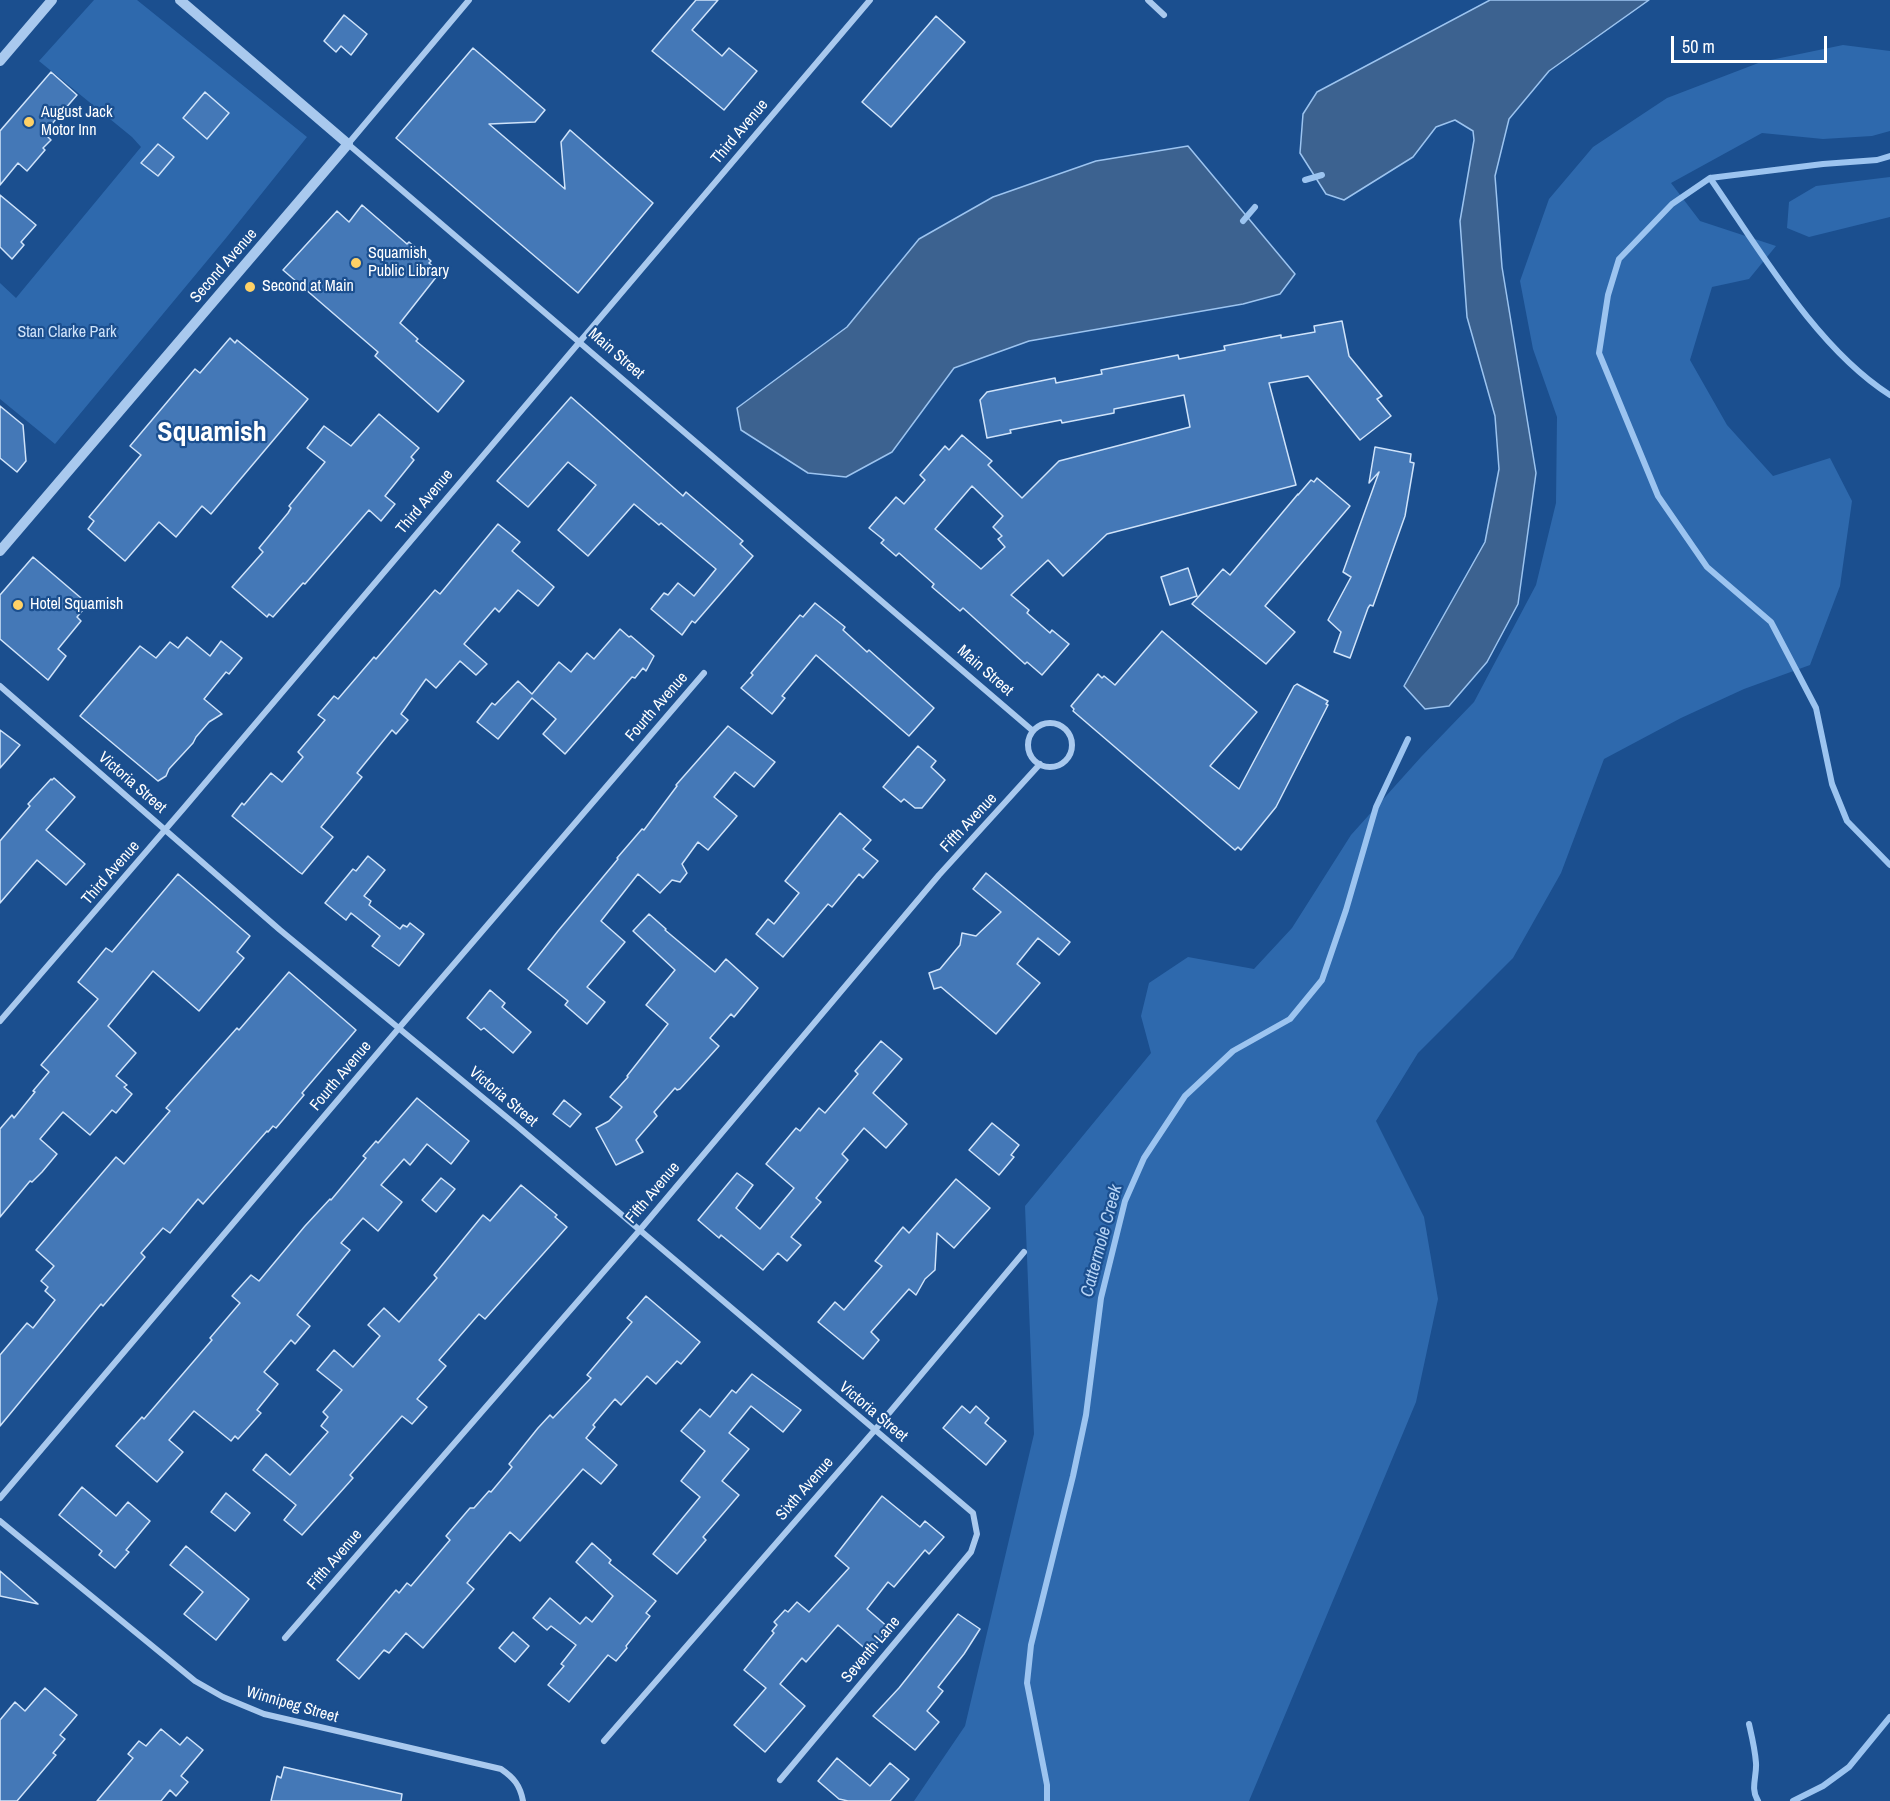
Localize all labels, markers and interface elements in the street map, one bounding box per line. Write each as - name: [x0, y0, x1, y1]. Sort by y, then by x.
- scale bar: [1674, 24, 1830, 62]
- text: 50 m: [1682, 34, 1715, 59]
- street label: Third Avenue: [707, 96, 773, 168]
- place label: August Jack Motor Inn: [41, 103, 112, 141]
- marker: August Jack Motor Inn: [22, 115, 36, 129]
- street label: Second Avenue: [186, 225, 262, 307]
- place label: Squamish Public Library: [368, 244, 449, 282]
- marker: Squamish Public Library: [349, 256, 363, 270]
- place label: Second at Main: [262, 277, 354, 297]
- marker: Second at Main: [243, 280, 257, 294]
- park label: Stan Clarke Park: [17, 323, 117, 343]
- street label: Main Street: [584, 325, 648, 383]
- district label: Squamish: [157, 416, 267, 450]
- street label: Third Avenue: [392, 466, 458, 538]
- place label: Hotel Squamish: [30, 595, 123, 615]
- marker: Hotel Squamish: [11, 598, 25, 612]
- street label: Main Street: [953, 642, 1017, 700]
- street label: Fourth Avenue: [622, 669, 692, 745]
- street label: Victoria Street: [94, 748, 170, 818]
- street label: Fifth Avenue: [937, 789, 1001, 857]
- street label: Third Avenue: [78, 837, 144, 909]
- street label: Fourth Avenue: [306, 1037, 376, 1115]
- street label: Victoria Street: [465, 1063, 541, 1131]
- street label: Fifth Avenue: [622, 1158, 684, 1228]
- water label: Cattermole Creek: [1077, 1182, 1127, 1300]
- street label: Victoria Street: [835, 1378, 911, 1446]
- street label: Sixth Avenue: [772, 1453, 838, 1525]
- street label: Fifth Avenue: [303, 1526, 367, 1594]
- street label: Seventh Lane: [838, 1613, 904, 1687]
- street label: Winnipeg Street: [244, 1683, 340, 1727]

